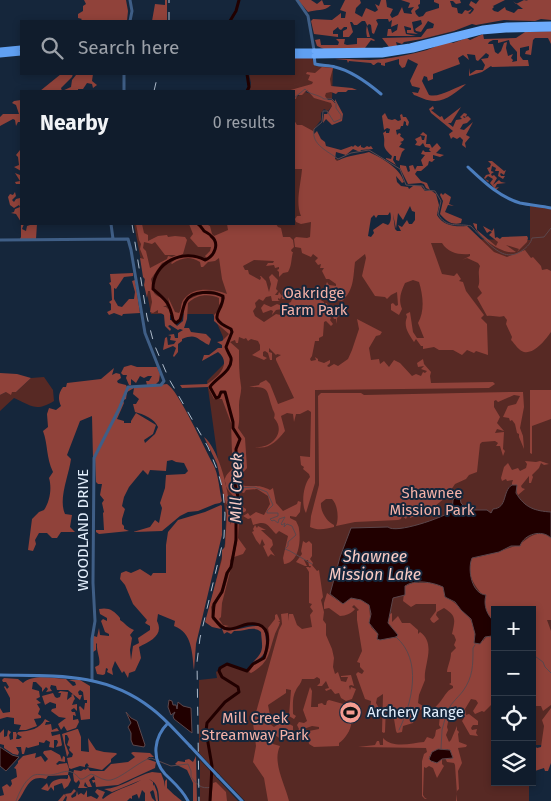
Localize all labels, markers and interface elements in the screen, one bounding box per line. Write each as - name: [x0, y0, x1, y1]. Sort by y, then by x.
- search box: [20, 20, 295, 75]
- icon: search: [38, 34, 66, 62]
- text: Search here: [78, 36, 179, 59]
- text: Nearby: [40, 110, 108, 136]
- text: 0 results: [213, 113, 275, 132]
- park label: Oakridge Farm Park: [281, 284, 348, 319]
- water label: Mill Creek: [226, 453, 246, 523]
- street label: WOODLAND DRIVE: [74, 469, 92, 591]
- park label: Shawnee Mission Park: [389, 484, 475, 519]
- water label: Shawnee Mission Lake: [329, 547, 421, 584]
- map controls: [491, 606, 536, 786]
- button: +: [491, 606, 536, 651]
- button: −: [491, 651, 536, 696]
- button: locate: [491, 696, 536, 741]
- sports icon: Archery Range: [339, 700, 363, 724]
- place label: Archery Range: [367, 703, 464, 721]
- park label: Mill Creek Streamway Park: [201, 709, 309, 744]
- button: layers: [491, 741, 536, 786]

